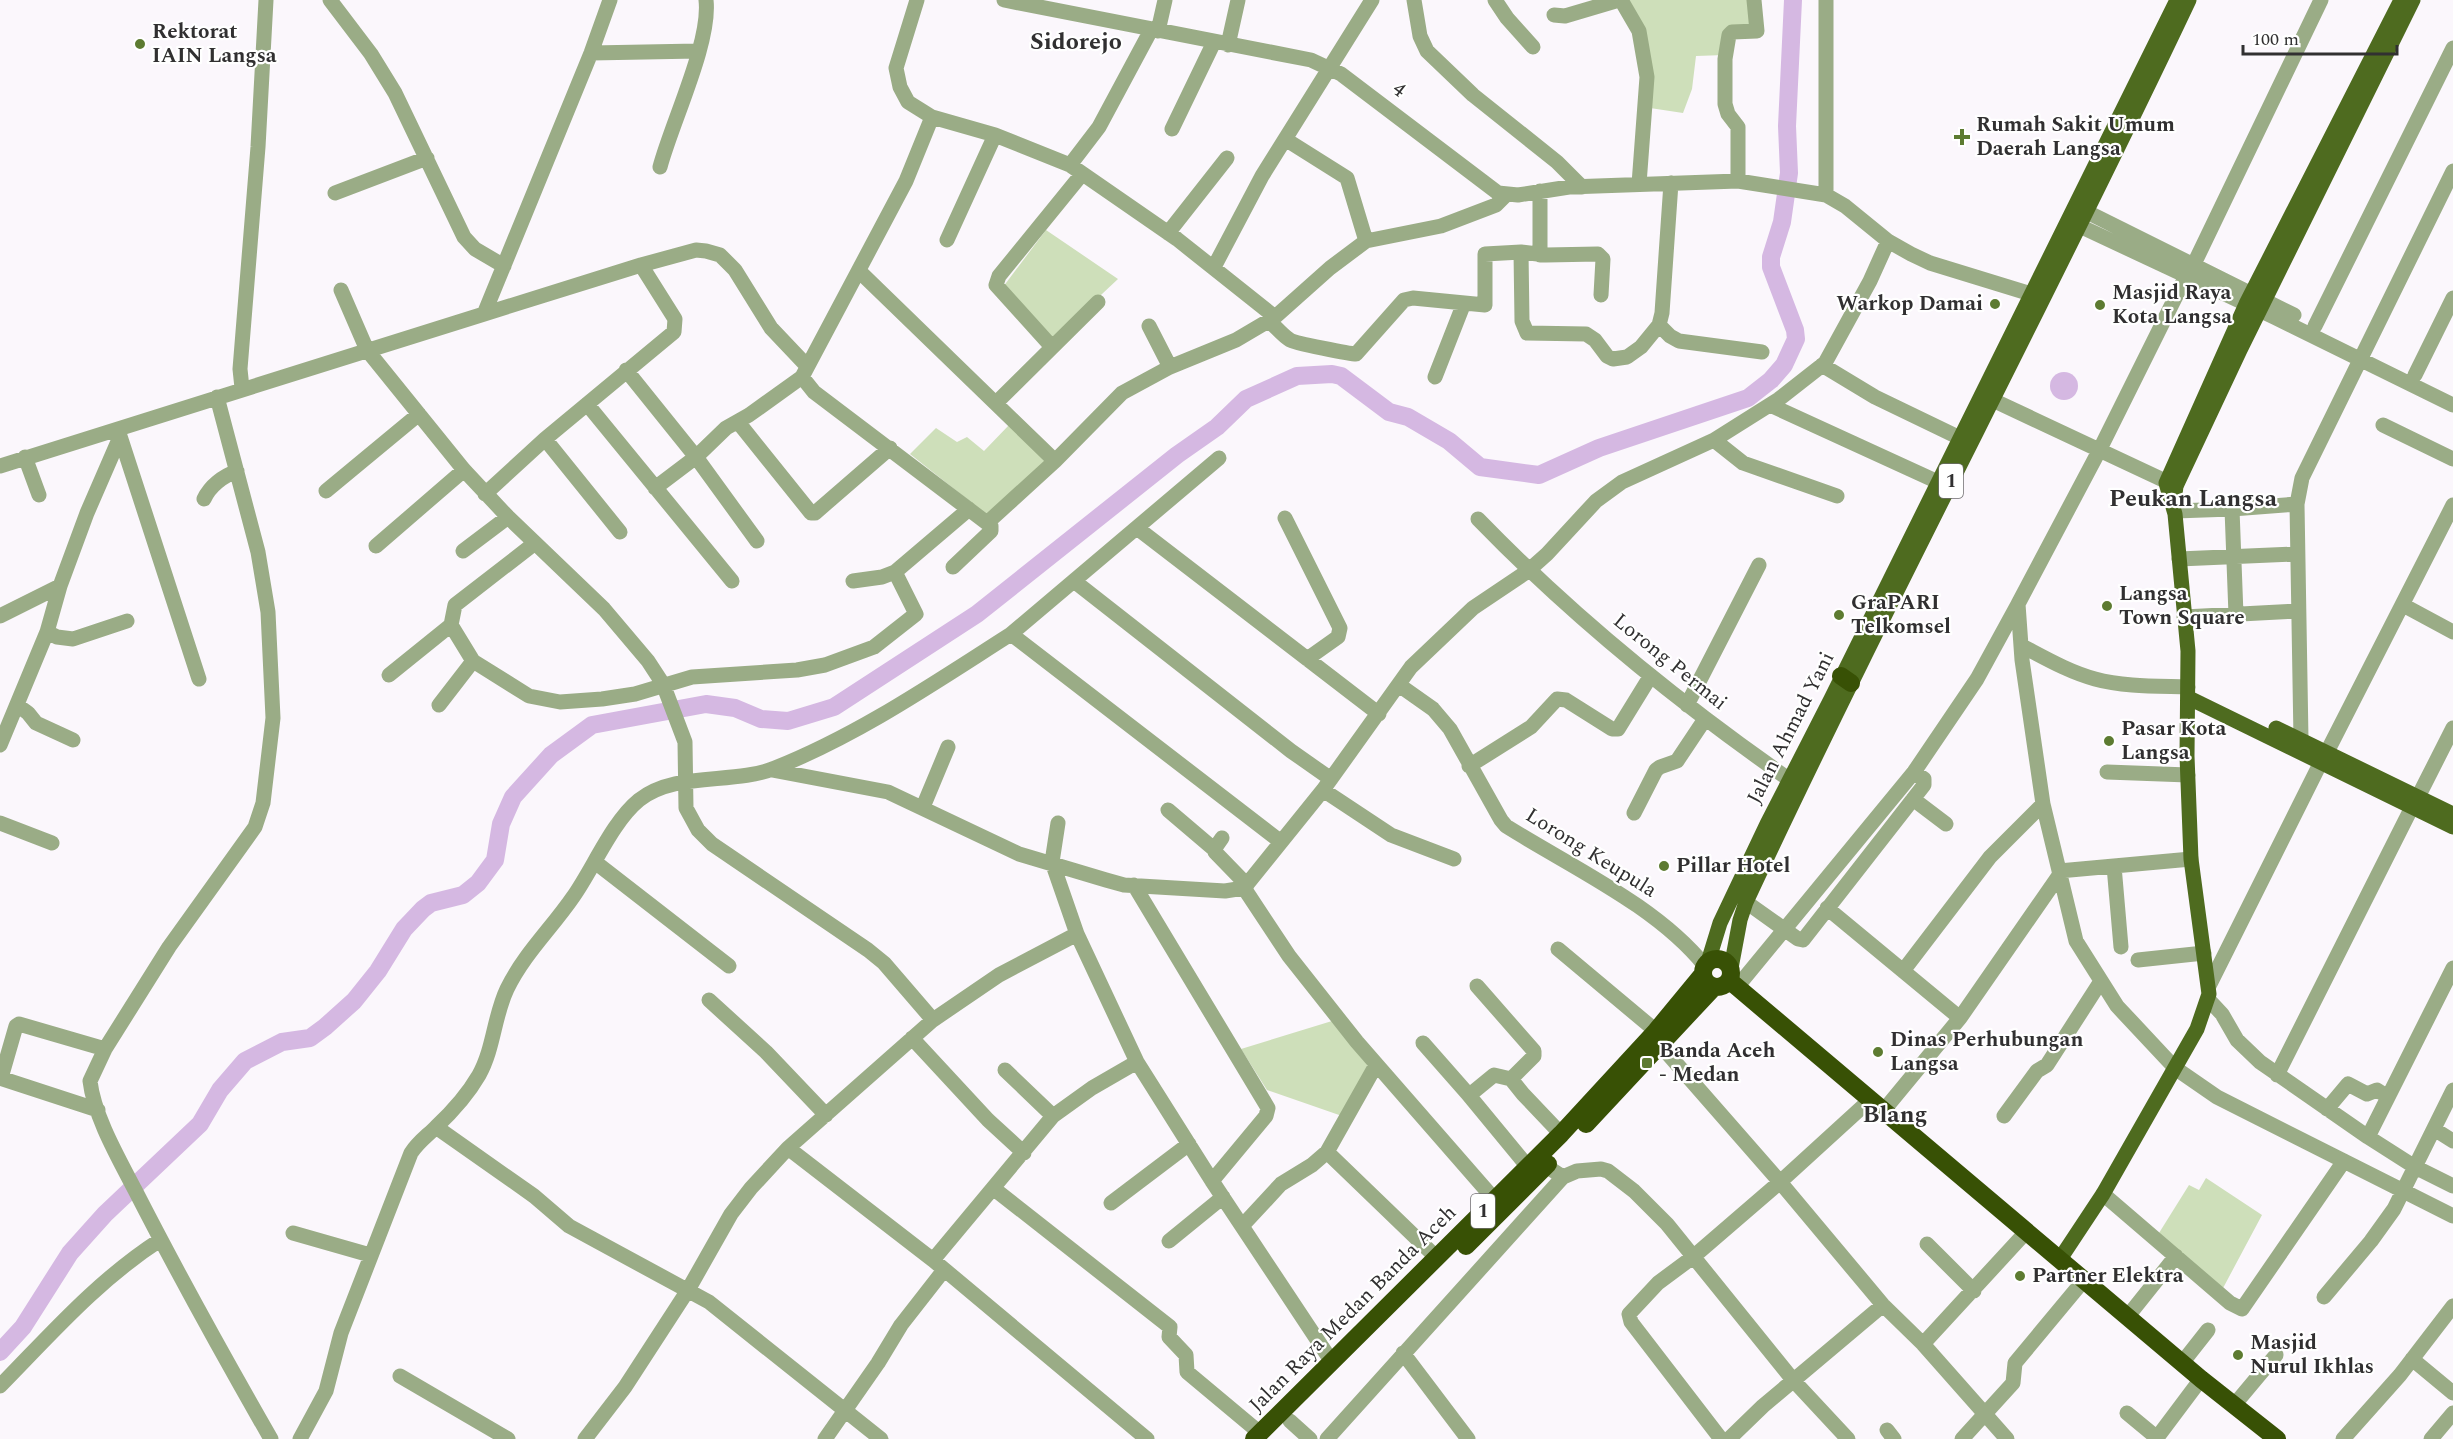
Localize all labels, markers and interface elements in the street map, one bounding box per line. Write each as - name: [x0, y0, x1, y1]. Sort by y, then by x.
- place label: Rektorat IAIN Langsa: [152, 16, 277, 72]
- scale bar: [2243, 18, 2398, 56]
- district label: Sidorejo: [1030, 24, 1122, 60]
- text: 100 m: [2252, 26, 2299, 53]
- marker: Rektorat IAIN Langsa: [133, 37, 147, 51]
- street label: 4: [1385, 74, 1413, 106]
- place label: Rumah Sakit Umum Daerah Langsa: [1976, 109, 2175, 165]
- marker: Rumah Sakit Umum Daerah Langsa: [1953, 128, 1971, 146]
- place label: Masjid Raya Kota Langsa: [2112, 277, 2232, 333]
- place label: Warkop Damai: [1836, 288, 1983, 320]
- marker: Warkop Damai: [1988, 297, 2002, 311]
- marker: Masjid Raya Kota Langsa: [2093, 298, 2107, 312]
- road number: 1: [1939, 464, 1963, 498]
- district label: Peukan Langsa: [2109, 481, 2278, 517]
- place label: Langsa Town Square: [2119, 578, 2245, 634]
- place label: GraPARI Telkomsel: [1851, 587, 1951, 643]
- marker: Langsa Town Square: [2100, 599, 2114, 613]
- street label: Lorong Permai: [1606, 606, 1734, 718]
- marker: GraPARI Telkomsel: [1832, 608, 1846, 622]
- street label: Jalan Ahmad Yani: [1739, 646, 1843, 810]
- place label: Pasar Kota Langsa: [2121, 713, 2226, 769]
- marker: Pasar Kota Langsa: [2102, 734, 2116, 748]
- street label: Lorong Keupula: [1519, 800, 1664, 907]
- place label: Pillar Hotel: [1676, 850, 1790, 882]
- marker: Pillar Hotel: [1657, 859, 1671, 873]
- place label: Dinas Perhubungan Langsa: [1890, 1024, 2083, 1080]
- place label: Banda Aceh - Medan: [1659, 1035, 1775, 1091]
- marker: Dinas Perhubungan Langsa: [1871, 1045, 1885, 1059]
- marker: Banda Aceh - Medan: [1640, 1056, 1654, 1070]
- district label: Blang: [1863, 1097, 1927, 1133]
- road number: 1: [1471, 1194, 1495, 1228]
- street label: Jalan Raya Medan Banda Aceh: [1242, 1198, 1464, 1420]
- place label: Partner Elektra: [2032, 1260, 2184, 1292]
- marker: Partner Elektra: [2013, 1269, 2027, 1283]
- place label: Masjid Nurul Ikhlas: [2250, 1327, 2374, 1383]
- marker: Masjid Nurul Ikhlas: [2231, 1348, 2245, 1362]

